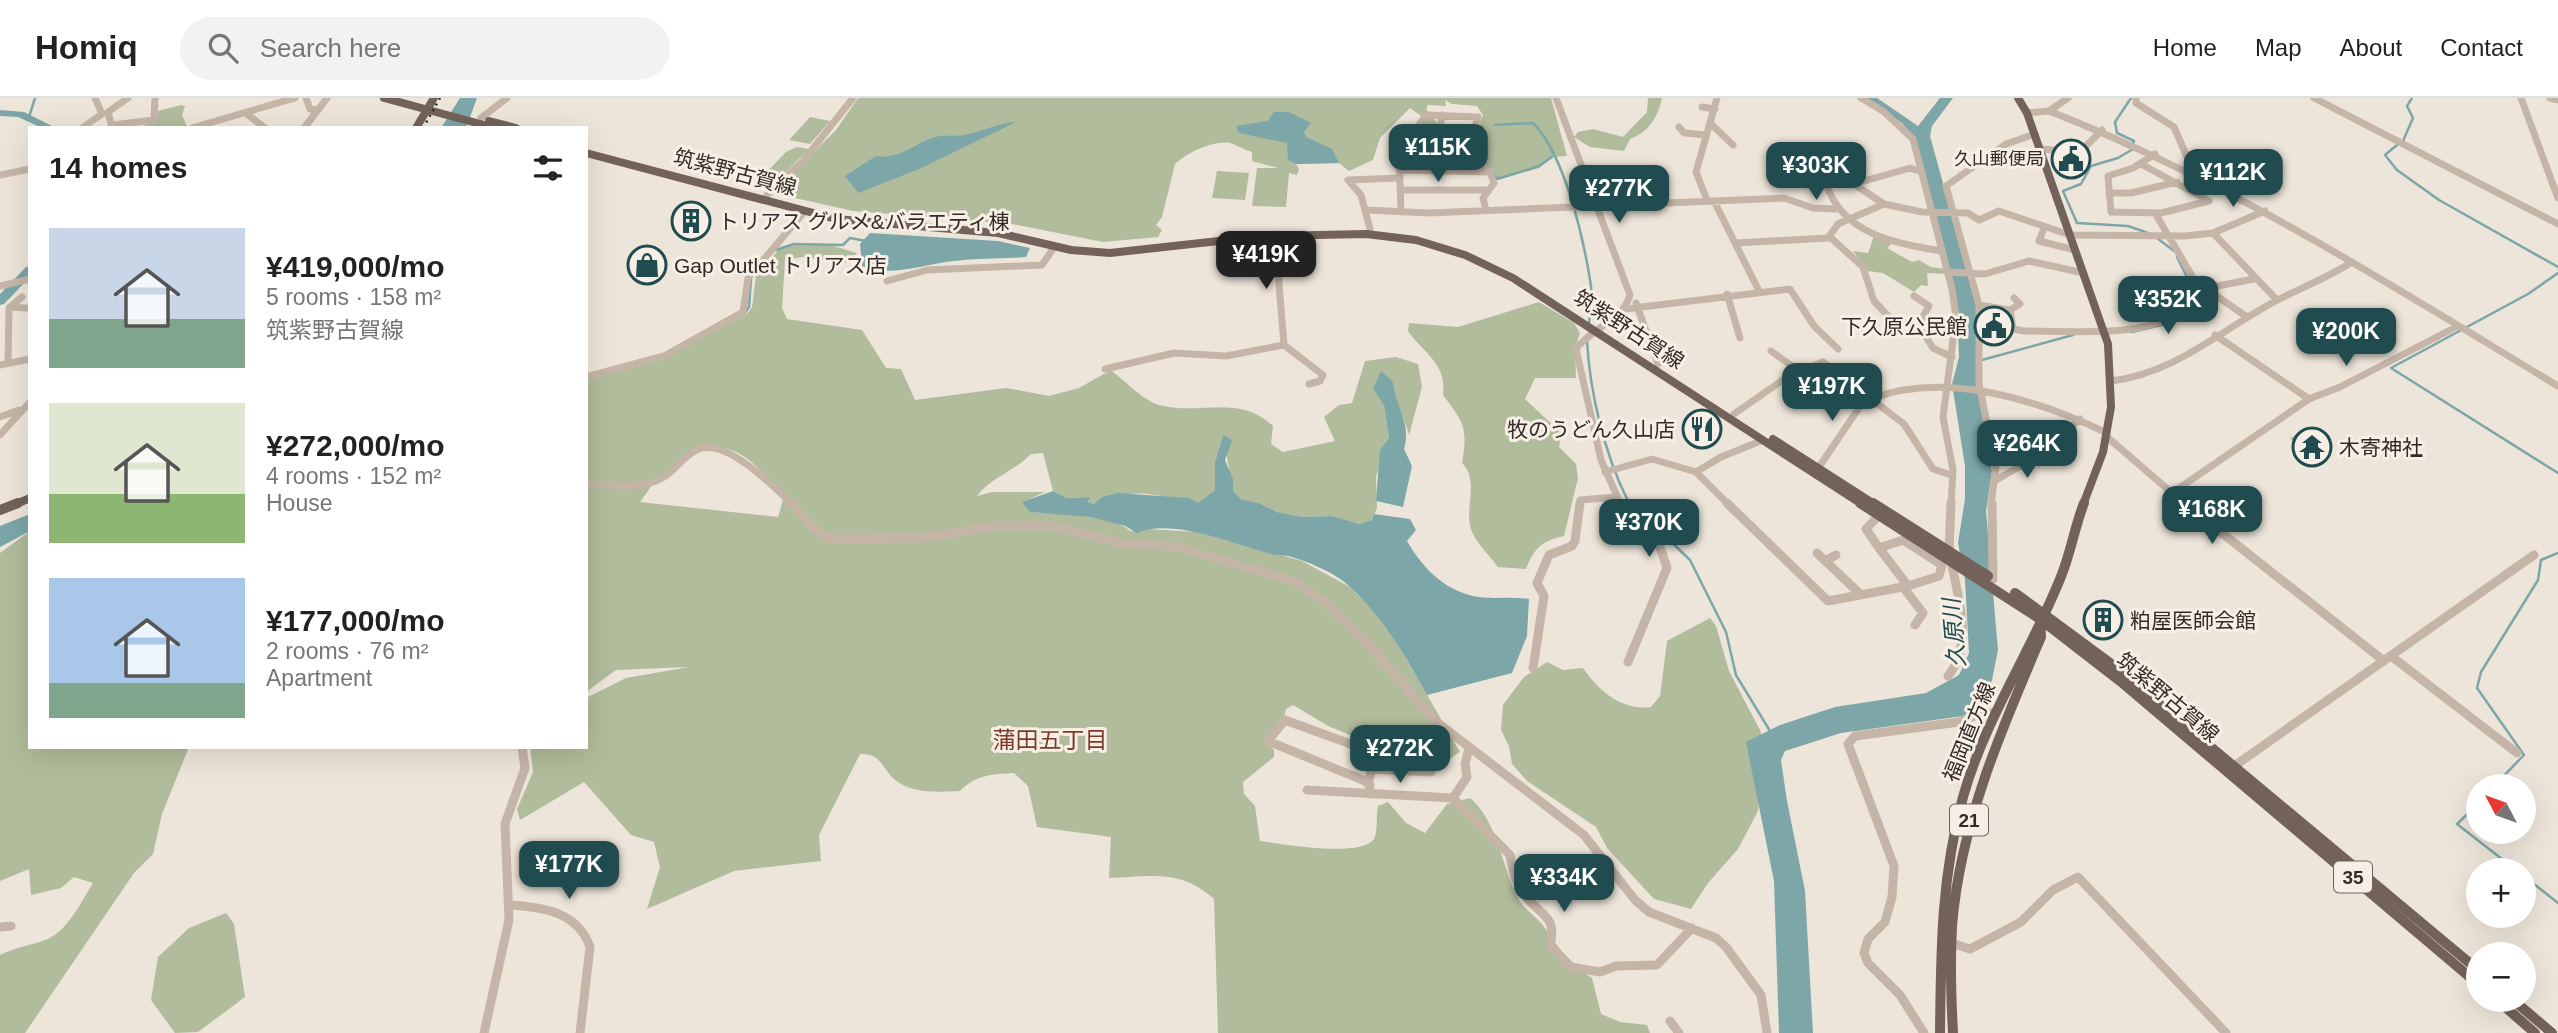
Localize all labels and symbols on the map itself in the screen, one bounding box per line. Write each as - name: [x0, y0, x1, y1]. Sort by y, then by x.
- pin: ¥115K: [1389, 125, 1487, 184]
- public building icon: 久山郵便局: [2050, 138, 2092, 180]
- pin: ¥303K: [1767, 142, 1865, 202]
- street label: 筑紫野古賀線: [671, 145, 799, 199]
- place label: 久山郵便局: [1954, 149, 2044, 169]
- pin: ¥112K: [2184, 150, 2282, 209]
- pin: ¥277K: [1570, 166, 1668, 225]
- building icon: トリアス グルメ&バラエティ棟: [670, 200, 712, 242]
- place label: トリアス グルメ&バラエティ棟: [718, 210, 1010, 233]
- pin: ¥419K: [1217, 232, 1315, 291]
- shop icon: Gap Outlet トリアス店: [626, 244, 668, 286]
- place label: Gap Outlet トリアス店: [674, 254, 886, 277]
- pin: ¥352K: [2119, 276, 2217, 336]
- street label: 筑紫野古賀線: [1570, 285, 1688, 373]
- public building icon: 下久原公民館: [1973, 305, 2015, 347]
- pin: ¥200K: [2297, 308, 2395, 368]
- place label: 下久原公民館: [1841, 315, 1967, 338]
- pin: ¥197K: [1783, 364, 1881, 423]
- restaurant icon: 牧のうどん久山店: [1681, 408, 1723, 450]
- place label: 牧のうどん久山店: [1507, 418, 1675, 441]
- pin: ¥264K: [1978, 420, 2076, 480]
- temple icon: 木寄神社: [2291, 426, 2333, 468]
- place label: 木寄神社: [2339, 436, 2423, 459]
- pin: ¥168K: [2163, 486, 2261, 546]
- pin: ¥370K: [1600, 500, 1698, 559]
- water label: 久原川: [1938, 595, 1970, 669]
- building icon: 粕屋医師会館: [2082, 599, 2124, 641]
- place label: 粕屋医師会館: [2130, 609, 2256, 632]
- street label: 筑紫野古賀線: [2112, 648, 2224, 746]
- street label: 福岡直方線: [1939, 679, 1999, 785]
- pin: ¥272K: [1351, 726, 1449, 785]
- district label: 蒲田五丁目: [993, 727, 1108, 753]
- north arrow: [2466, 774, 2536, 844]
- road number: 21: [1950, 804, 1988, 835]
- pin: ¥177K: [520, 842, 618, 901]
- pin: ¥334K: [1515, 854, 1613, 914]
- road number: 35: [2334, 862, 2372, 892]

